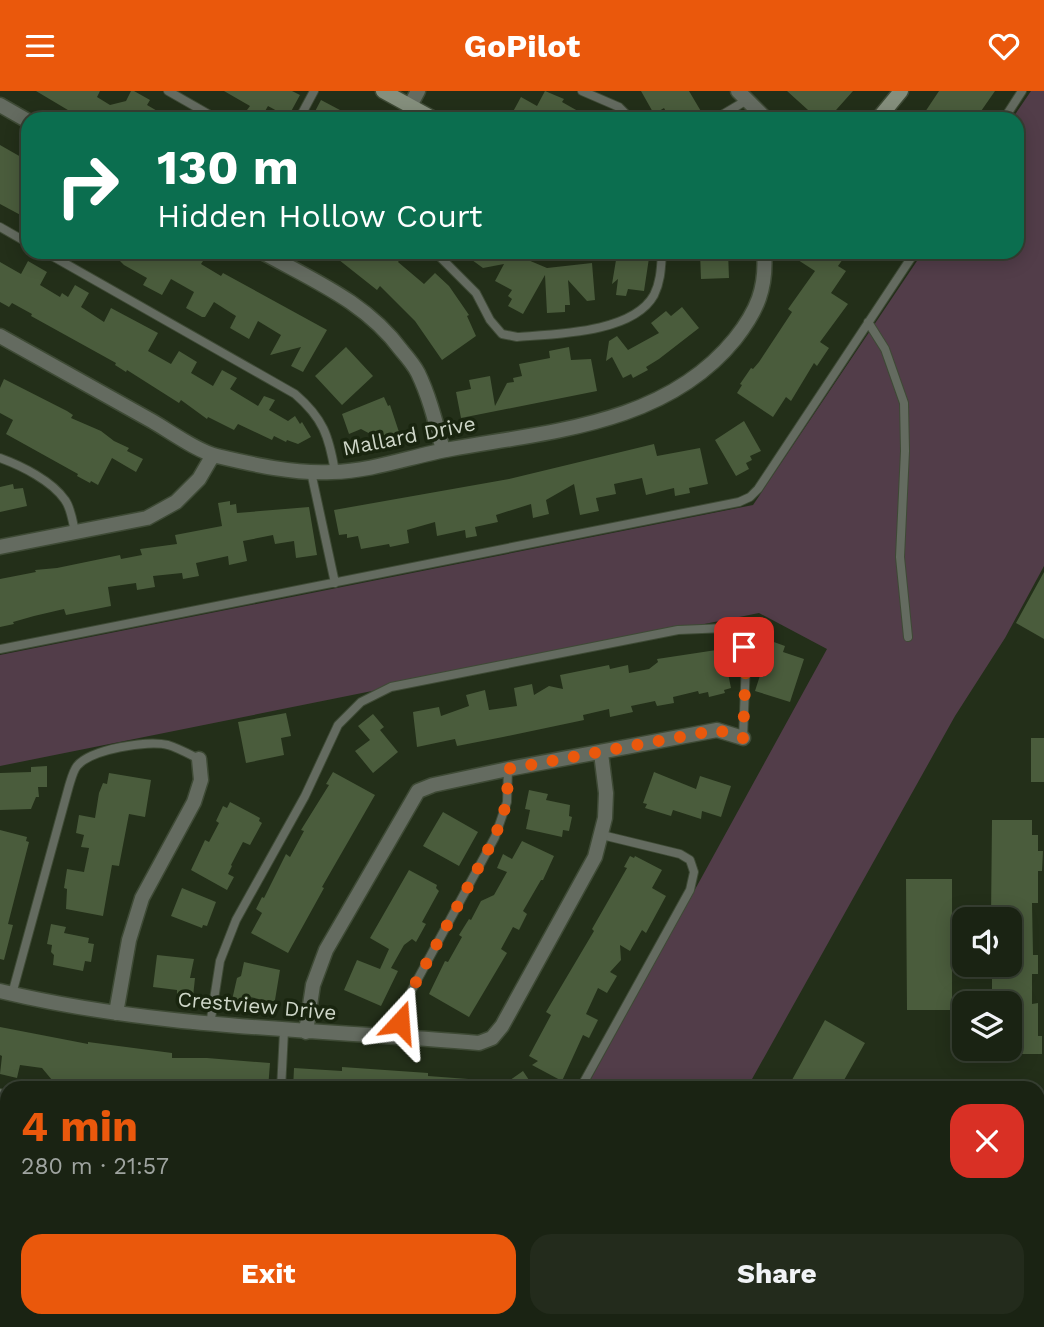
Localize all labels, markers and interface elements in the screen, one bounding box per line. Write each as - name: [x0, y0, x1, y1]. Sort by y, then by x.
- icon: menu: [21, 27, 59, 65]
- text: GoPilot: [464, 27, 580, 65]
- icon: heart: [985, 27, 1023, 65]
- text: 130 m: [157, 138, 299, 196]
- icon: right: [42, 140, 133, 231]
- text: Hidden Hollow Court: [157, 197, 482, 235]
- street label: Mallard Drive: [340, 410, 478, 461]
- pin: [714, 617, 774, 677]
- icon: arrive: [725, 628, 763, 666]
- map controls: [952, 907, 1022, 1061]
- button: sound: [952, 907, 1022, 977]
- position arrow: [363, 985, 437, 1059]
- street label: Crestview Drive: [177, 986, 338, 1025]
- button: layers: [952, 991, 1022, 1061]
- text: 4 min: [21, 1102, 138, 1151]
- button: close: [950, 1104, 1024, 1178]
- text: 280 m · 21:57: [21, 1153, 169, 1180]
- button: Exit: [21, 1234, 516, 1314]
- button: Share: [530, 1234, 1024, 1314]

